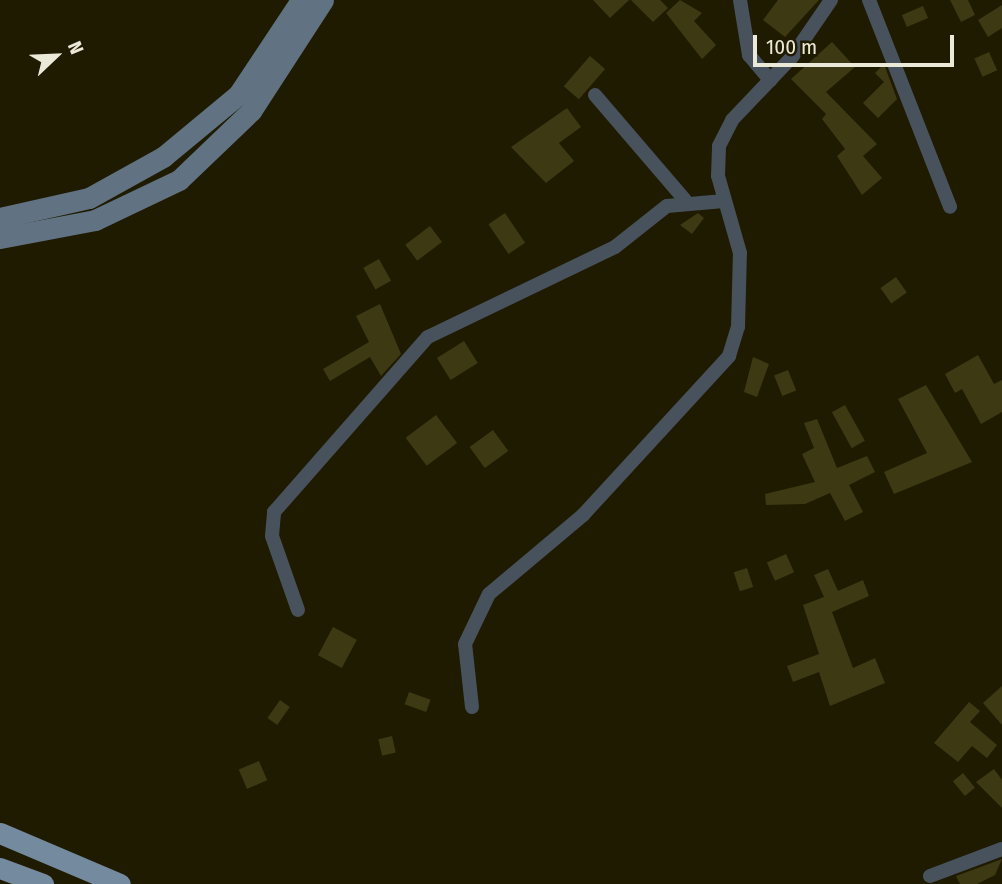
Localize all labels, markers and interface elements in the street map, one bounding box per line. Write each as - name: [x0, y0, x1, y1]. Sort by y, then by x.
- north arrow: [21, 21, 91, 91]
- scale bar: [757, 21, 958, 65]
- text: 100 m: [766, 34, 817, 60]
- text: N: [63, 38, 89, 57]

